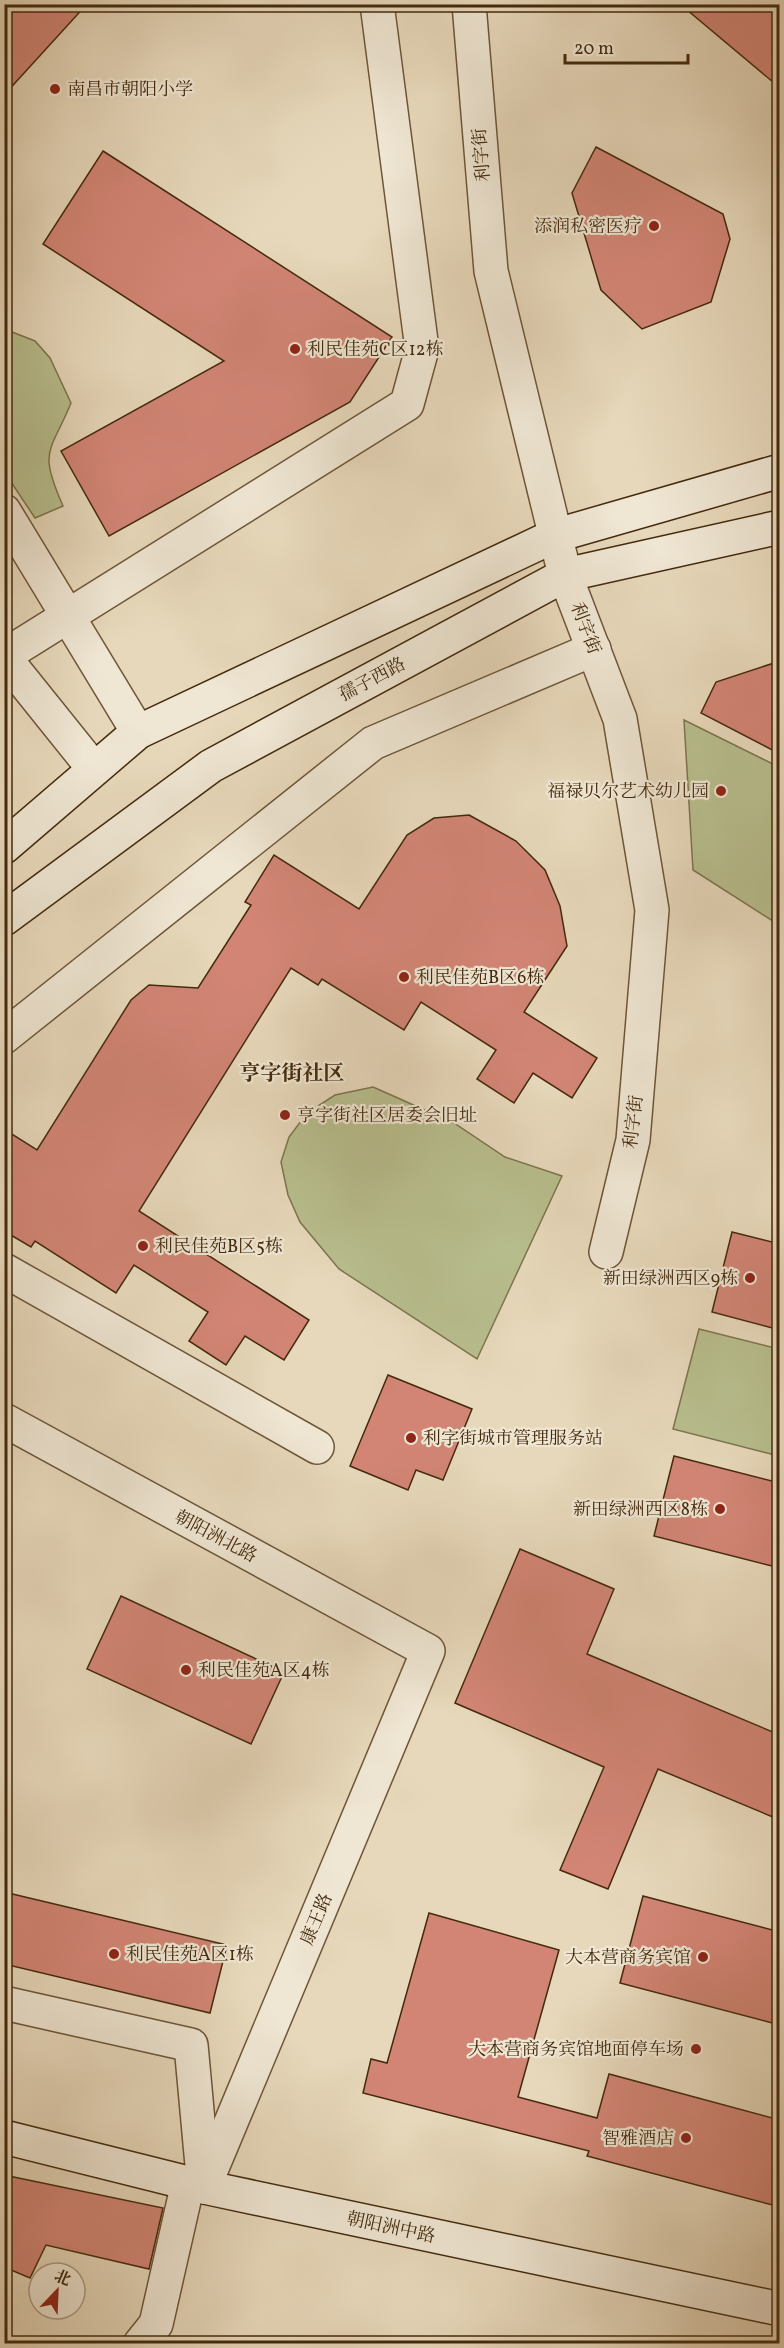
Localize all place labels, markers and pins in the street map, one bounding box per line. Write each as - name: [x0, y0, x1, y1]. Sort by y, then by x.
- place label: 南昌市朝阳小学: [67, 78, 193, 103]
- marker: 南昌市朝阳小学: [48, 82, 62, 96]
- place label: 添润私密医疗: [534, 215, 642, 240]
- marker: 添润私密医疗: [647, 219, 661, 233]
- place label: 利民佳苑C区12栋: [307, 338, 443, 363]
- marker: 利民佳苑C区12栋: [288, 342, 302, 356]
- place label: 福禄贝尔艺术幼儿园: [547, 780, 709, 805]
- marker: 福禄贝尔艺术幼儿园: [714, 784, 728, 798]
- place label: 利民佳苑B区6栋: [416, 966, 544, 991]
- marker: 利民佳苑B区6栋: [397, 970, 411, 984]
- place label: 亨字街社区居委会旧址: [297, 1104, 477, 1129]
- marker: 亨字街社区居委会旧址: [278, 1108, 292, 1122]
- place label: 利民佳苑B区5栋: [155, 1235, 283, 1260]
- marker: 利民佳苑B区5栋: [136, 1239, 150, 1253]
- place label: 新田绿洲西区9栋: [603, 1267, 738, 1292]
- marker: 新田绿洲西区9栋: [743, 1271, 757, 1285]
- place label: 利字街城市管理服务站: [423, 1427, 603, 1452]
- marker: 利字街城市管理服务站: [404, 1431, 418, 1445]
- place label: 新田绿洲西区8栋: [573, 1498, 708, 1523]
- marker: 新田绿洲西区8栋: [713, 1502, 727, 1516]
- place label: 利民佳苑A区4栋: [198, 1659, 329, 1684]
- marker: 利民佳苑A区4栋: [179, 1663, 193, 1677]
- place label: 利民佳苑A区1栋: [126, 1943, 254, 1968]
- place label: 大本营商务宾馆: [565, 1946, 691, 1971]
- marker: 利民佳苑A区1栋: [107, 1947, 121, 1961]
- marker: 大本营商务宾馆: [696, 1950, 710, 1964]
- place label: 大本营商务宾馆地面停车场: [468, 2038, 684, 2063]
- marker: 大本营商务宾馆地面停车场: [689, 2042, 703, 2056]
- place label: 智雅酒店: [602, 2127, 674, 2152]
- marker: 智雅酒店: [679, 2131, 693, 2145]

